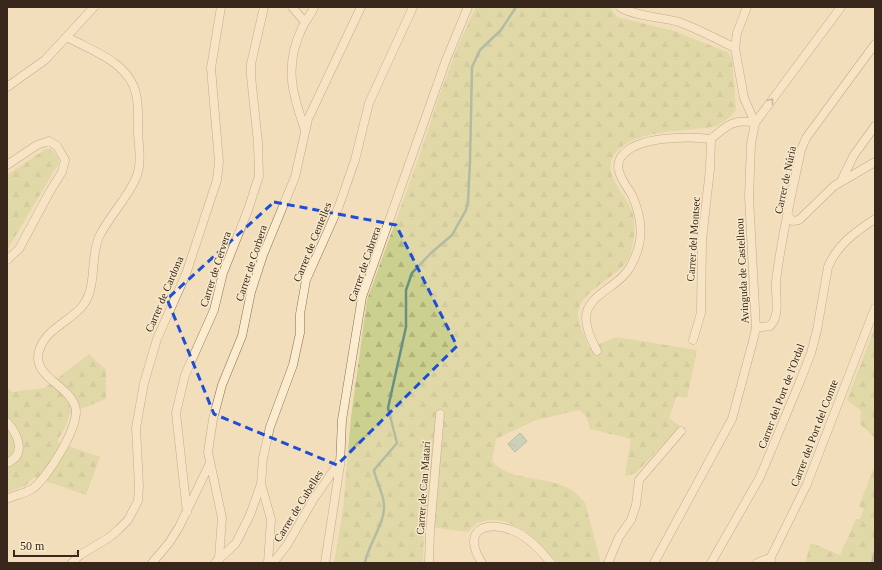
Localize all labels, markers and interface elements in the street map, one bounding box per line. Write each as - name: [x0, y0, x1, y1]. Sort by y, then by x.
- one-way arrow: [766, 98, 773, 105]
- street label: Carrer de Núria: [772, 145, 798, 215]
- street label: Carrer del Montsec: [684, 196, 702, 282]
- street label: Carrer de Centelles: [291, 200, 333, 284]
- street label: Avinguda de Castellnou: [733, 218, 751, 324]
- street label: Carrer de Corbera: [233, 223, 269, 303]
- street label: Carrer de Cabrera: [346, 225, 383, 303]
- street label: Carrer de Cervera: [197, 230, 233, 308]
- street label: Carrer de Cardona: [143, 254, 185, 334]
- street label: Carrer del Port de l'Ordal: [755, 342, 807, 450]
- street label: Carrer del Port del Comte: [788, 378, 840, 488]
- street label: Carrer de Can Matarí: [414, 441, 432, 535]
- street label: Carrer de Cubelles: [271, 468, 325, 544]
- scale bar: [14, 532, 78, 558]
- text: 50 m: [20, 539, 45, 553]

